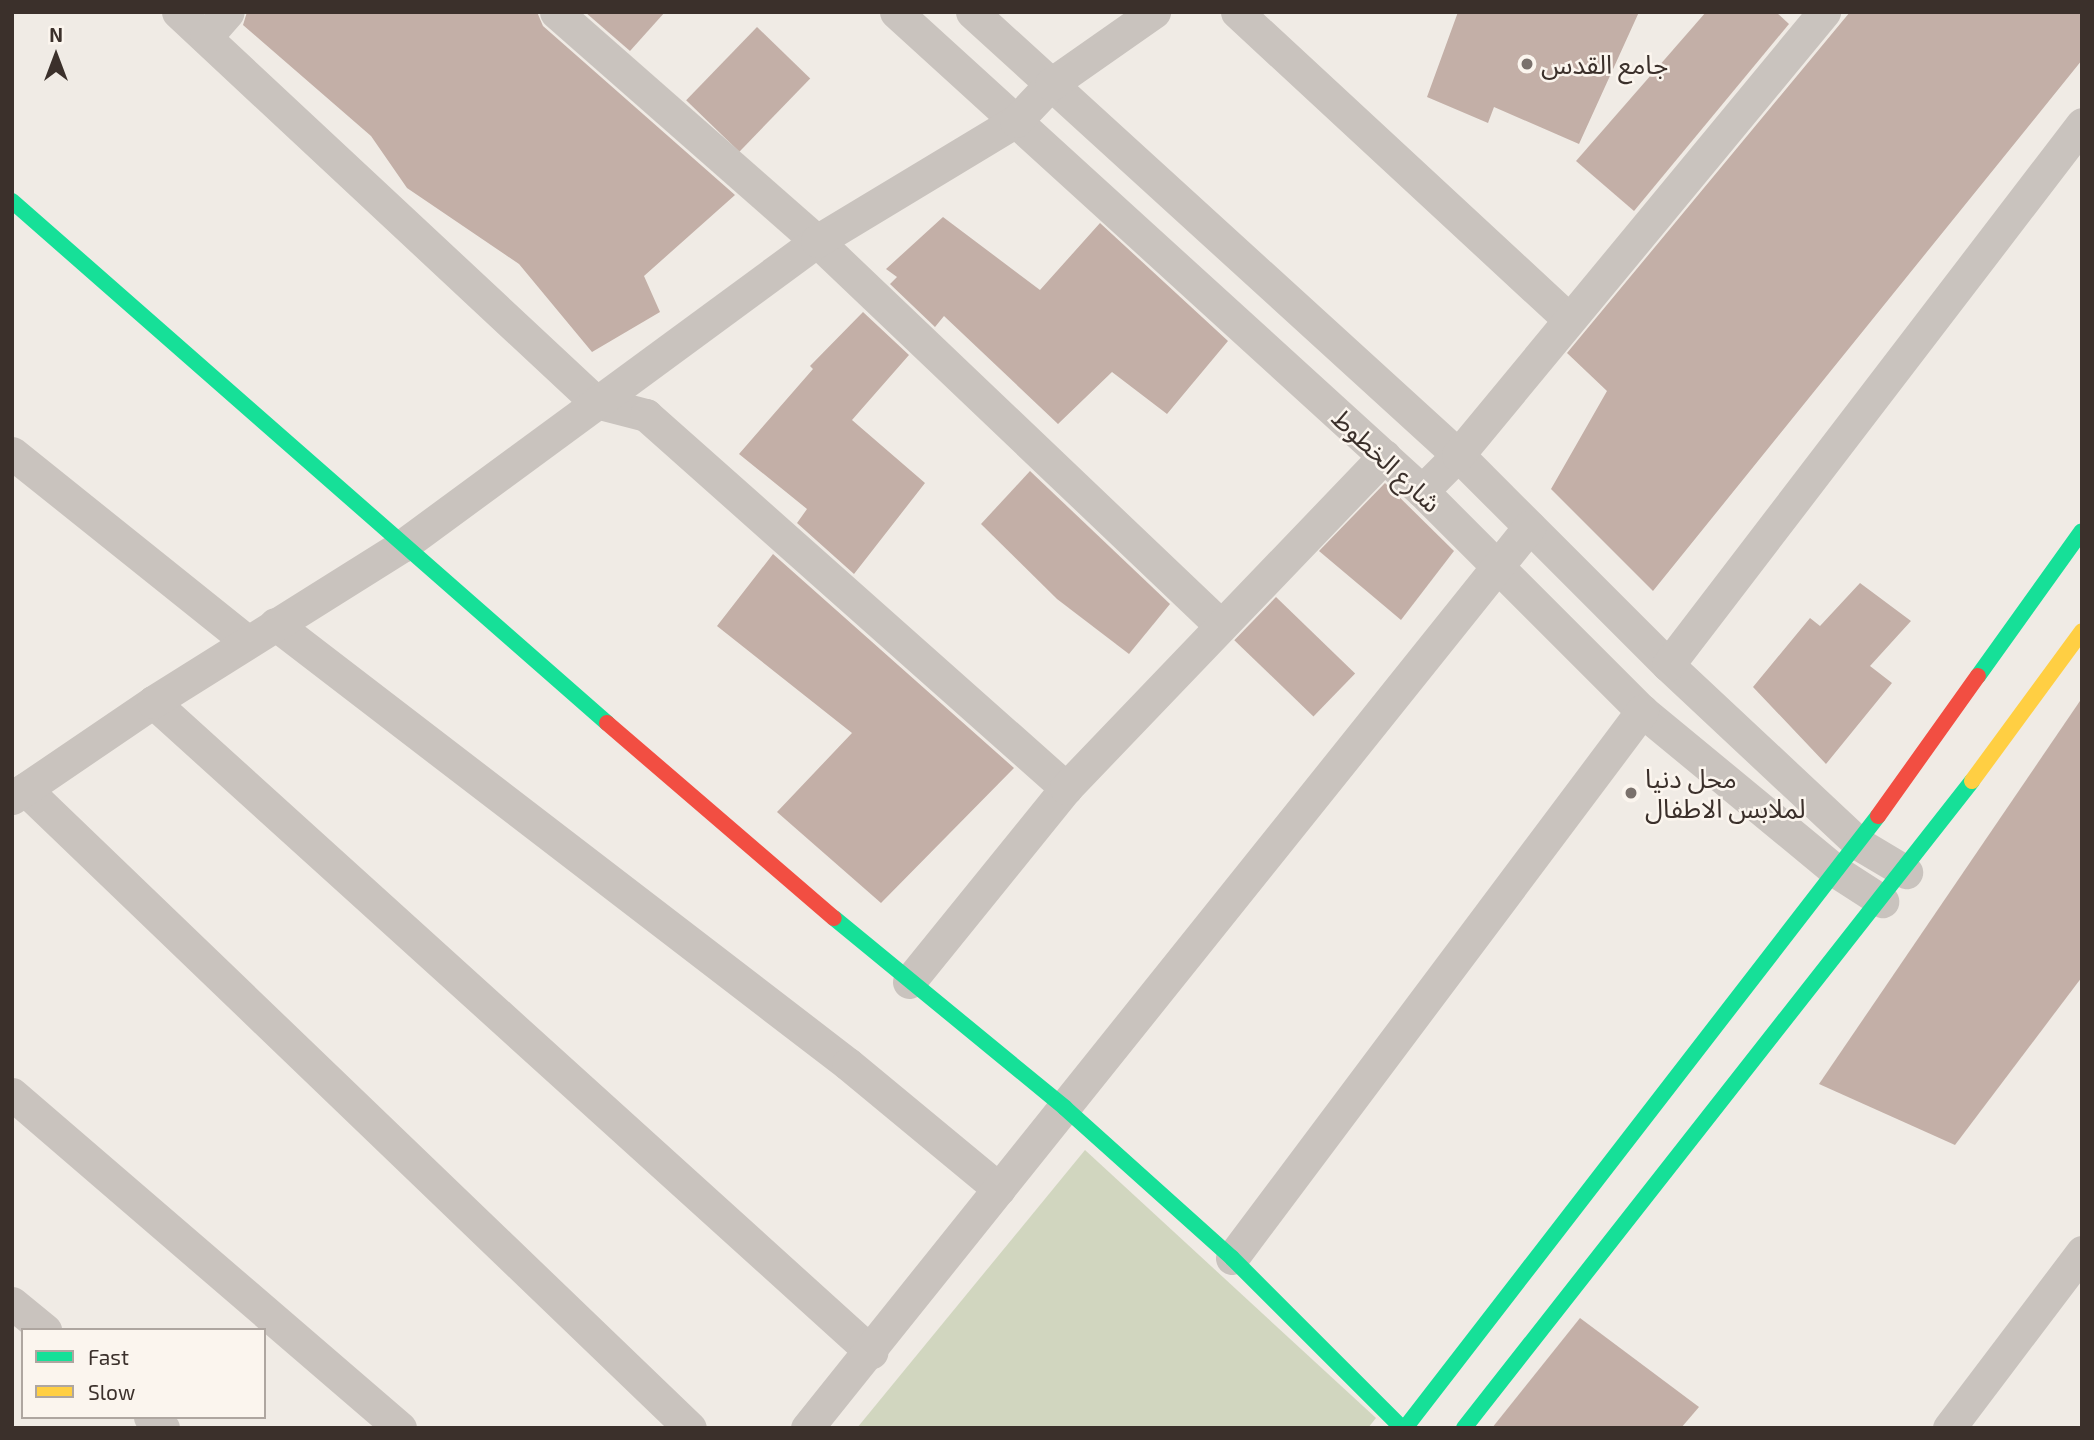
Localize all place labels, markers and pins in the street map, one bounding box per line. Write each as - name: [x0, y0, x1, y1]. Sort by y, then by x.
- place label: جامع القدس: [1541, 48, 1668, 80]
- marker: جامع القدس: [1519, 56, 1535, 72]
- place label: محل دنيا لملابس الاطفال: [1645, 762, 1806, 824]
- marker: محل دنيا لملابس الاطفال: [1623, 785, 1639, 801]

